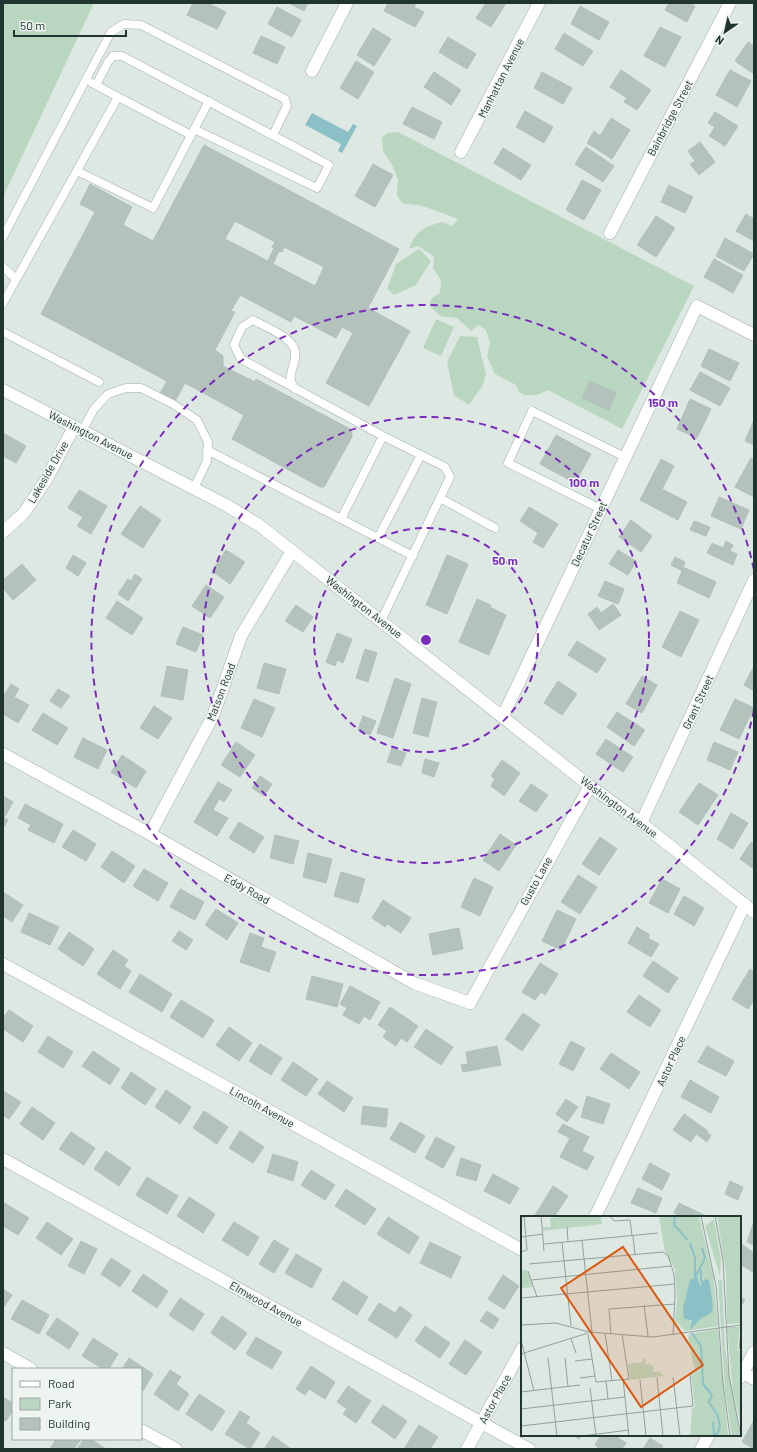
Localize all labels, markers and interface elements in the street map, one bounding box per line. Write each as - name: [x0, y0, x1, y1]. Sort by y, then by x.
- scale bar: [14, 12, 126, 38]
- north arrow: [705, 12, 745, 52]
- text: 50 m: [20, 18, 45, 32]
- text: N: [712, 33, 726, 48]
- street label: Manhattan Avenue: [475, 36, 526, 120]
- street label: Bainbridge Street: [644, 78, 695, 158]
- text: 150 m: [648, 395, 678, 409]
- street label: Washington Avenue: [47, 408, 136, 462]
- street label: Lakeside Drive: [25, 438, 71, 505]
- text: 100 m: [569, 475, 599, 489]
- street label: Decatur Street: [568, 499, 609, 568]
- text: 50 m: [492, 553, 518, 567]
- street label: Washington Avenue: [323, 573, 405, 641]
- centre of rings: [419, 633, 433, 647]
- street label: Matson Road: [204, 661, 238, 723]
- street label: Grant Street: [679, 673, 716, 731]
- street label: Washington Avenue: [578, 773, 661, 840]
- street label: Gusto Lane: [517, 854, 554, 907]
- street label: Eddy Road: [222, 871, 272, 906]
- street label: Astor Place: [653, 1033, 688, 1088]
- street label: Lincoln Avenue: [228, 1083, 297, 1130]
- inset map: [521, 1216, 741, 1436]
- street label: Elmwood Avenue: [228, 1278, 305, 1329]
- legend: [12, 1368, 142, 1440]
- street label: Astor Place: [476, 1372, 513, 1426]
- text: Road: [48, 1376, 75, 1390]
- text: Park: [48, 1396, 72, 1410]
- text: Building: [48, 1416, 90, 1430]

